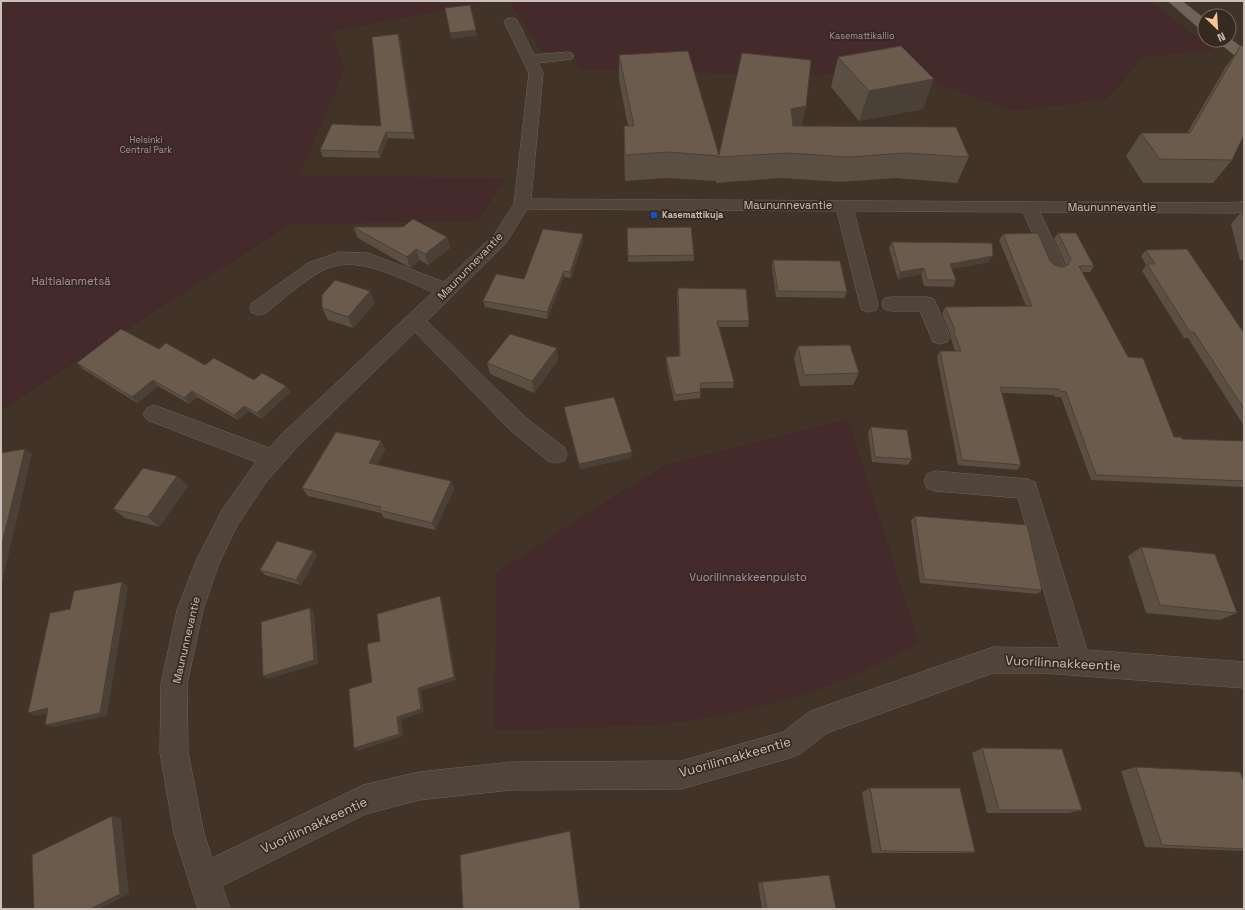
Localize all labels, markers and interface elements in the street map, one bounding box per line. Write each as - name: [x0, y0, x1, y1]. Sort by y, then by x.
- north arrow: [1197, 8, 1237, 48]
- text: N: [1215, 29, 1228, 45]
- park label: Kasemattikallio: [830, 30, 895, 42]
- park label: Helsinki Central Park: [120, 134, 172, 156]
- street label: Maununnevantie: [744, 198, 832, 212]
- street label: Maununnevantie: [1068, 200, 1156, 214]
- place label: Kasemattikuja: [662, 209, 723, 221]
- marker: Kasemattikuja: [649, 210, 659, 220]
- street label: Maununnevantie: [434, 229, 506, 303]
- park label: Haltialanmetsä: [32, 274, 111, 288]
- park label: Vuorilinnakkeenpuisto: [689, 570, 807, 584]
- street label: Maununnevantie: [169, 595, 203, 685]
- street label: Vuorilinnakkeentie: [1005, 651, 1121, 675]
- street label: Vuorilinnakkeentie: [677, 733, 793, 781]
- street label: Vuorilinnakkeentie: [258, 793, 370, 857]

